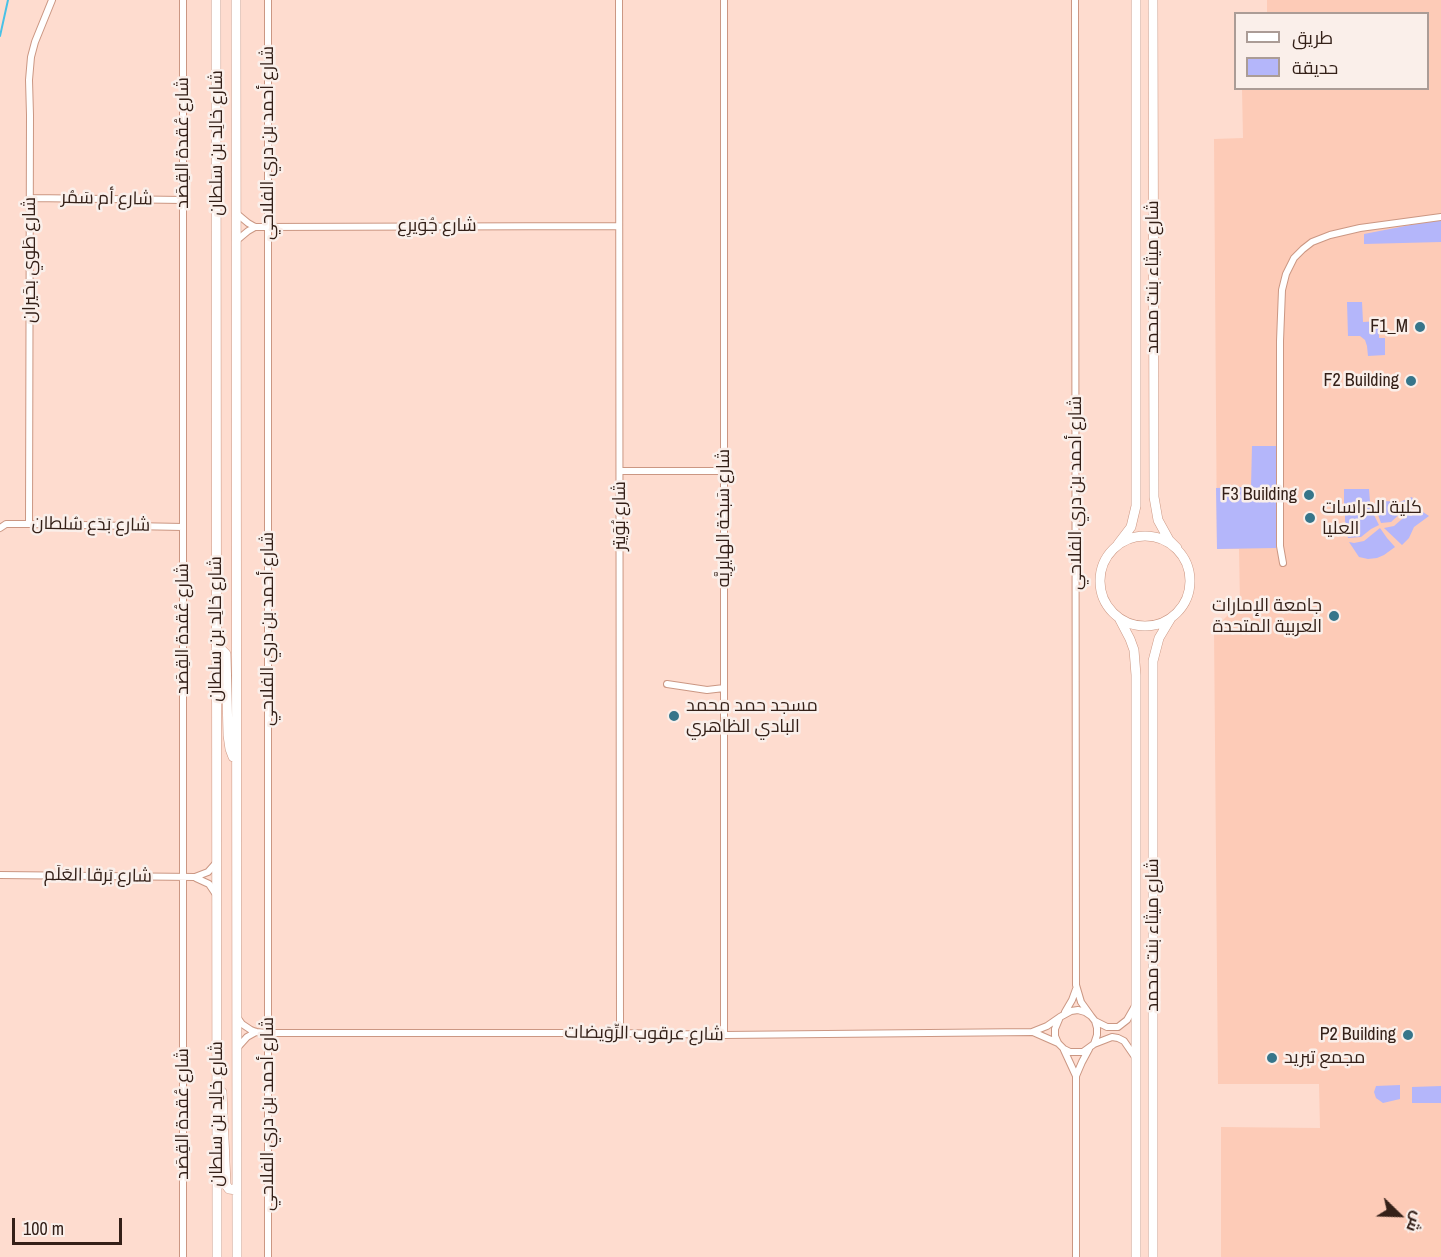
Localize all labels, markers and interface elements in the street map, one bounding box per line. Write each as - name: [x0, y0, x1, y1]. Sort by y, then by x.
- legend: [1234, 12, 1429, 90]
- text: طريق: [1292, 25, 1333, 50]
- street label: شارع أحمد بن دري الفلاحي: [257, 46, 279, 240]
- text: حديقة: [1292, 55, 1338, 80]
- street label: شارع خالِد بن سلطان: [206, 70, 228, 216]
- street label: شارع عُقدة القِصَد: [172, 77, 194, 209]
- street label: شارع أم سَمُر: [61, 187, 153, 211]
- street label: شارع طَوي بحَيران: [19, 197, 41, 323]
- street label: شارع ميثاء بنت محمد: [1142, 200, 1164, 354]
- street label: شارع جُوَيرِع: [397, 215, 477, 237]
- place label: F1_M: [1370, 316, 1408, 338]
- marker: F1_M: [1413, 320, 1427, 334]
- place label: F2 Building: [1324, 370, 1399, 392]
- marker: F2 Building: [1404, 374, 1418, 388]
- street label: شارع أحمد بن دري الفلاحي: [1065, 396, 1087, 590]
- street label: شارع سَبخة الهايرِيَّه: [713, 449, 735, 587]
- street label: شارع بُوَيتِر: [609, 481, 631, 551]
- place label: F3 Building: [1222, 484, 1297, 506]
- marker: F3 Building: [1302, 488, 1316, 502]
- place label: كلية الدراسات العليا: [1322, 497, 1422, 540]
- marker: كلية الدراسات العليا: [1303, 511, 1317, 525]
- street label: شارع بَدَع سُلطان: [32, 513, 150, 537]
- street label: شارع أحمد بن دري الفلاحي: [257, 532, 279, 726]
- street label: شارع خالِد بن سلطان: [205, 556, 227, 702]
- street label: شارع عُقدة القِصَد: [172, 563, 194, 695]
- place label: جامعة الإمارات العربية المتحدة: [1212, 595, 1322, 638]
- marker: جامعة الإمارات العربية المتحدة: [1327, 609, 1341, 623]
- place label: مسجد حمد محمد البادي الظاهري: [686, 695, 818, 738]
- marker: مسجد حمد محمد البادي الظاهري: [667, 709, 681, 723]
- street label: شارع ميثاء بنت محمد: [1142, 858, 1164, 1012]
- street label: شارع بَرقا العَلَم: [44, 864, 152, 888]
- street label: شارع أحمد بن دري الفلاحي: [257, 1017, 279, 1211]
- street label: شارع عرقوب الرِّوَيضات: [564, 1022, 724, 1046]
- place label: P2 Building: [1320, 1024, 1396, 1046]
- marker: P2 Building: [1401, 1028, 1415, 1042]
- street label: شارع خالِد بن سلطان: [206, 1041, 228, 1187]
- place label: مجمع تبريد: [1284, 1047, 1365, 1069]
- street label: شارع عُقدة القِصَد: [172, 1048, 194, 1180]
- marker: مجمع تبريد: [1265, 1051, 1279, 1065]
- north arrow: [1369, 1185, 1429, 1245]
- scale bar: [15, 1206, 124, 1244]
- text: ش: [1401, 1208, 1430, 1236]
- text: 100 m: [23, 1216, 64, 1241]

